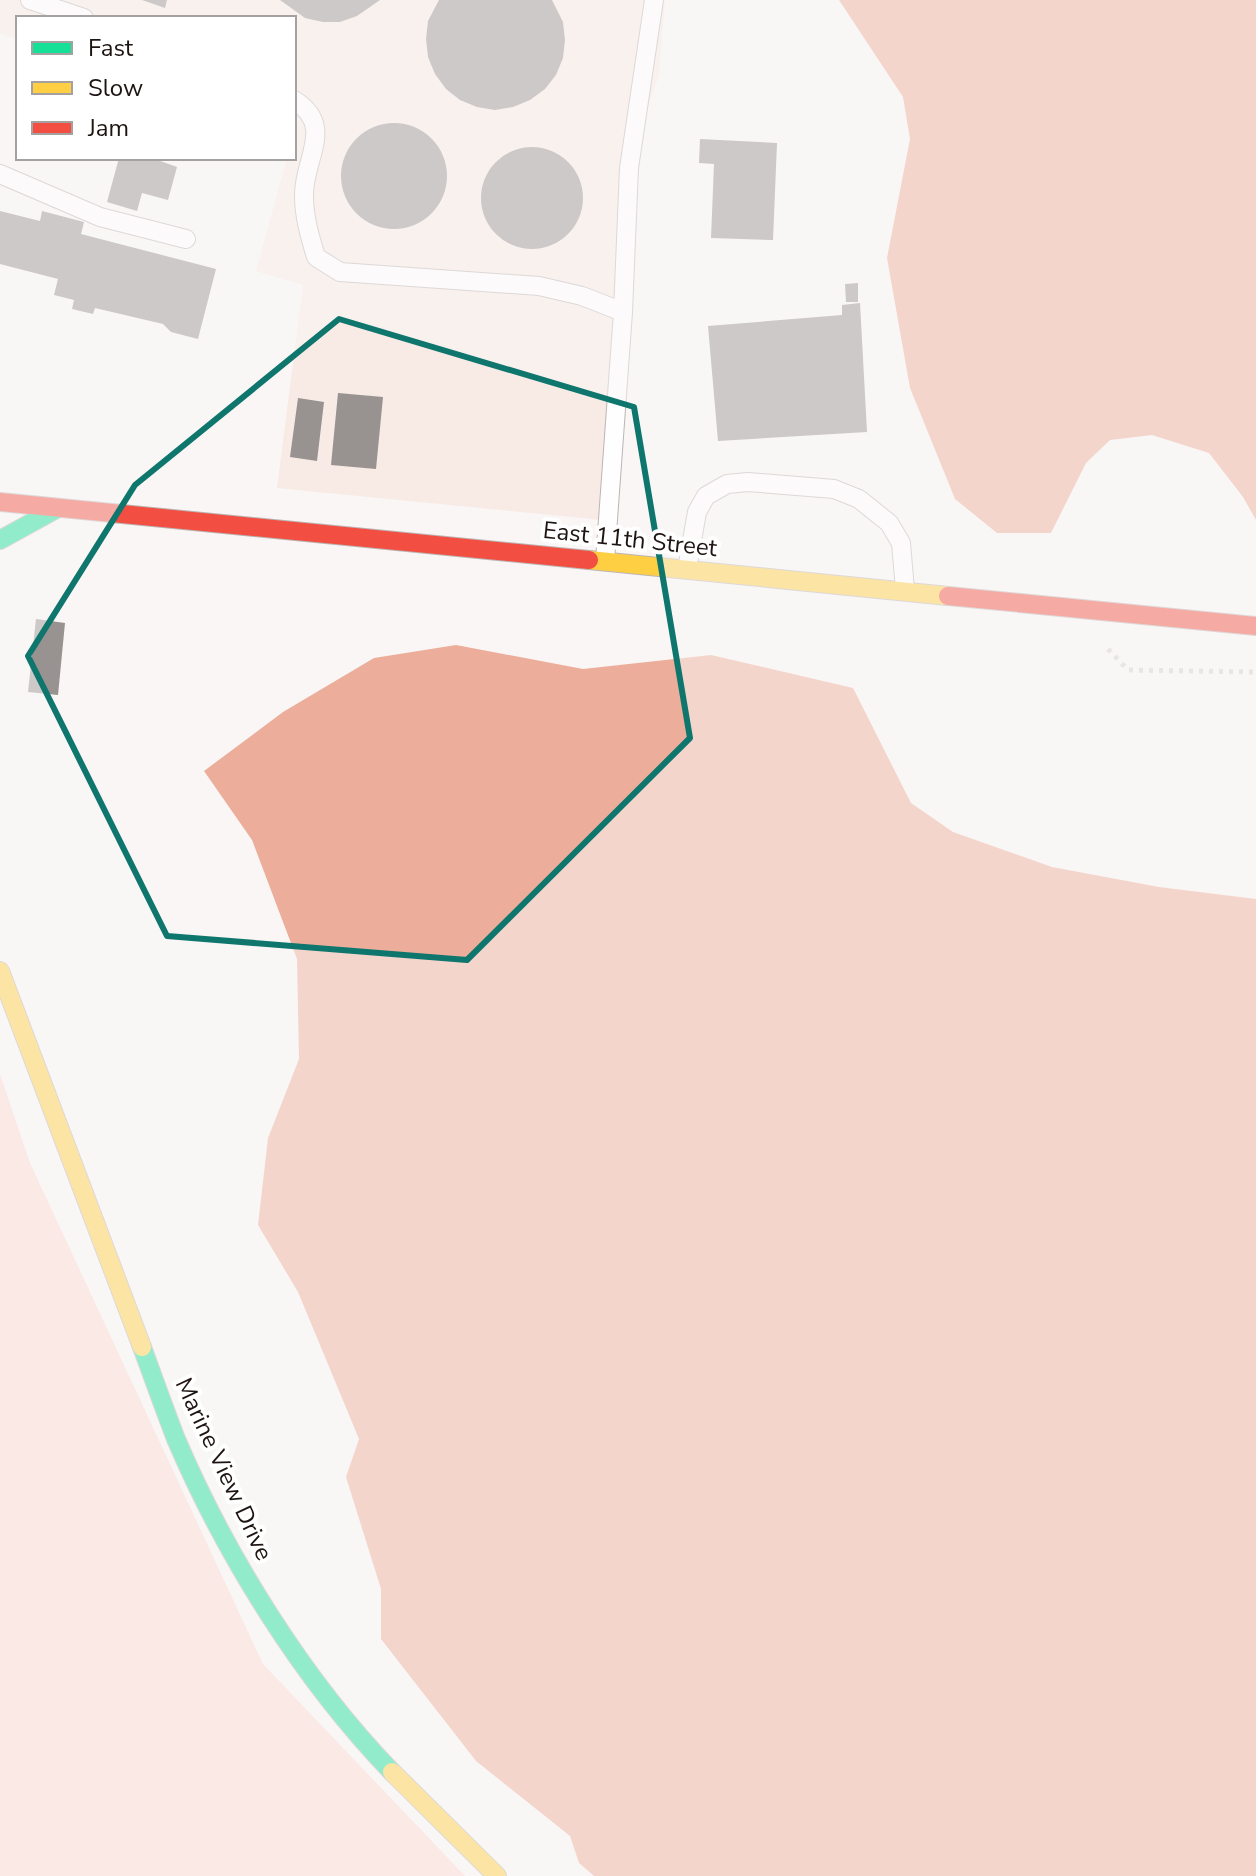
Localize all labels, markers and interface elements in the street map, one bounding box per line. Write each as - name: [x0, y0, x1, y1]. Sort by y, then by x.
- legend: [16, 16, 296, 160]
- text: Fast: [88, 32, 134, 64]
- text: Slow: [88, 72, 143, 104]
- text: Jam: [87, 112, 129, 144]
- street label: East 11th Street: [541, 514, 719, 564]
- street label: Marine View Drive: [168, 1373, 280, 1565]

